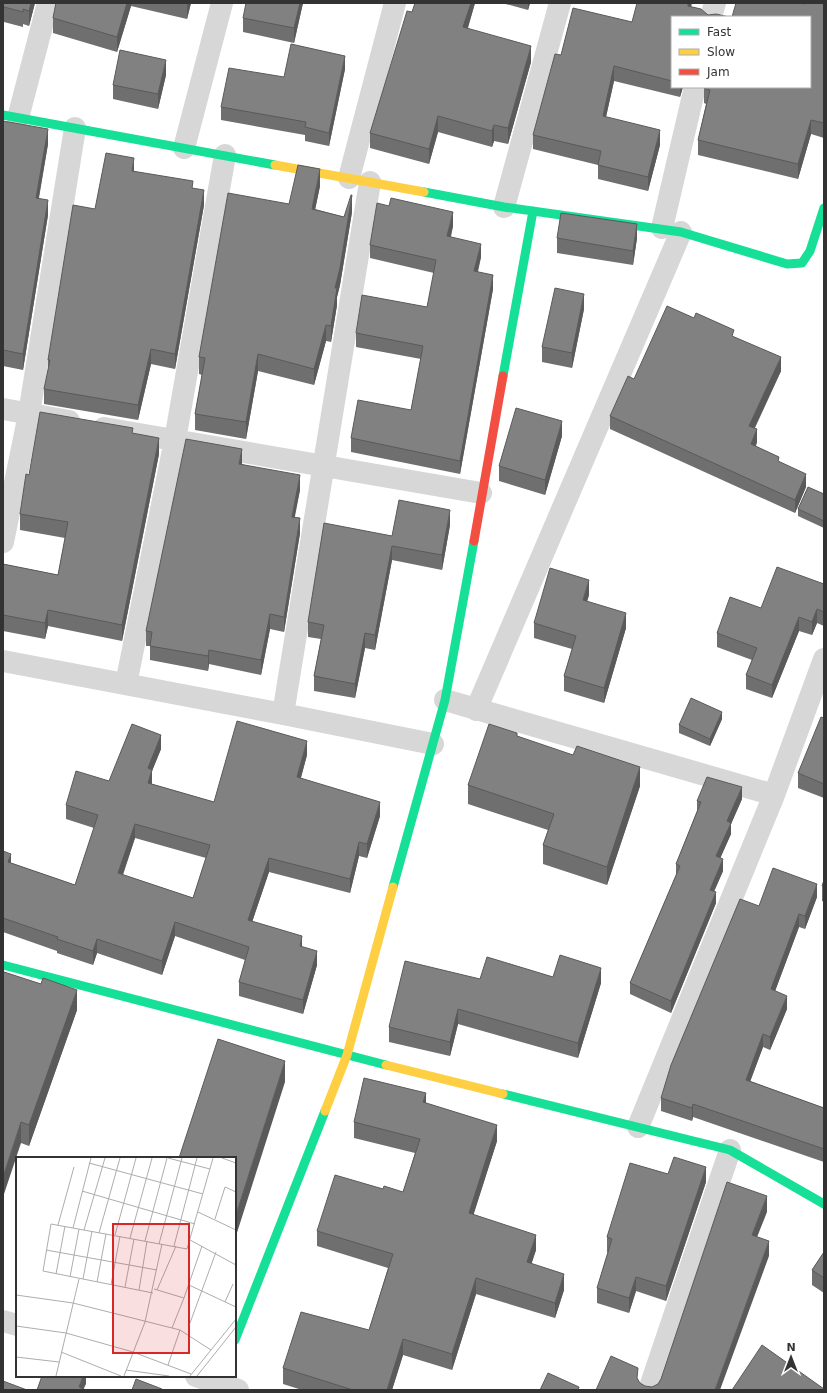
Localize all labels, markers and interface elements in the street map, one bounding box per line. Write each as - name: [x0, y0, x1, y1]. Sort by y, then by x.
- legend: [671, 16, 811, 88]
- text: Fast: [707, 25, 731, 39]
- text: Slow: [707, 45, 735, 59]
- text: Jam: [706, 65, 730, 79]
- inset map: [16, 1157, 236, 1377]
- north arrow: [771, 1337, 811, 1377]
- text: N: [786, 1341, 796, 1354]

